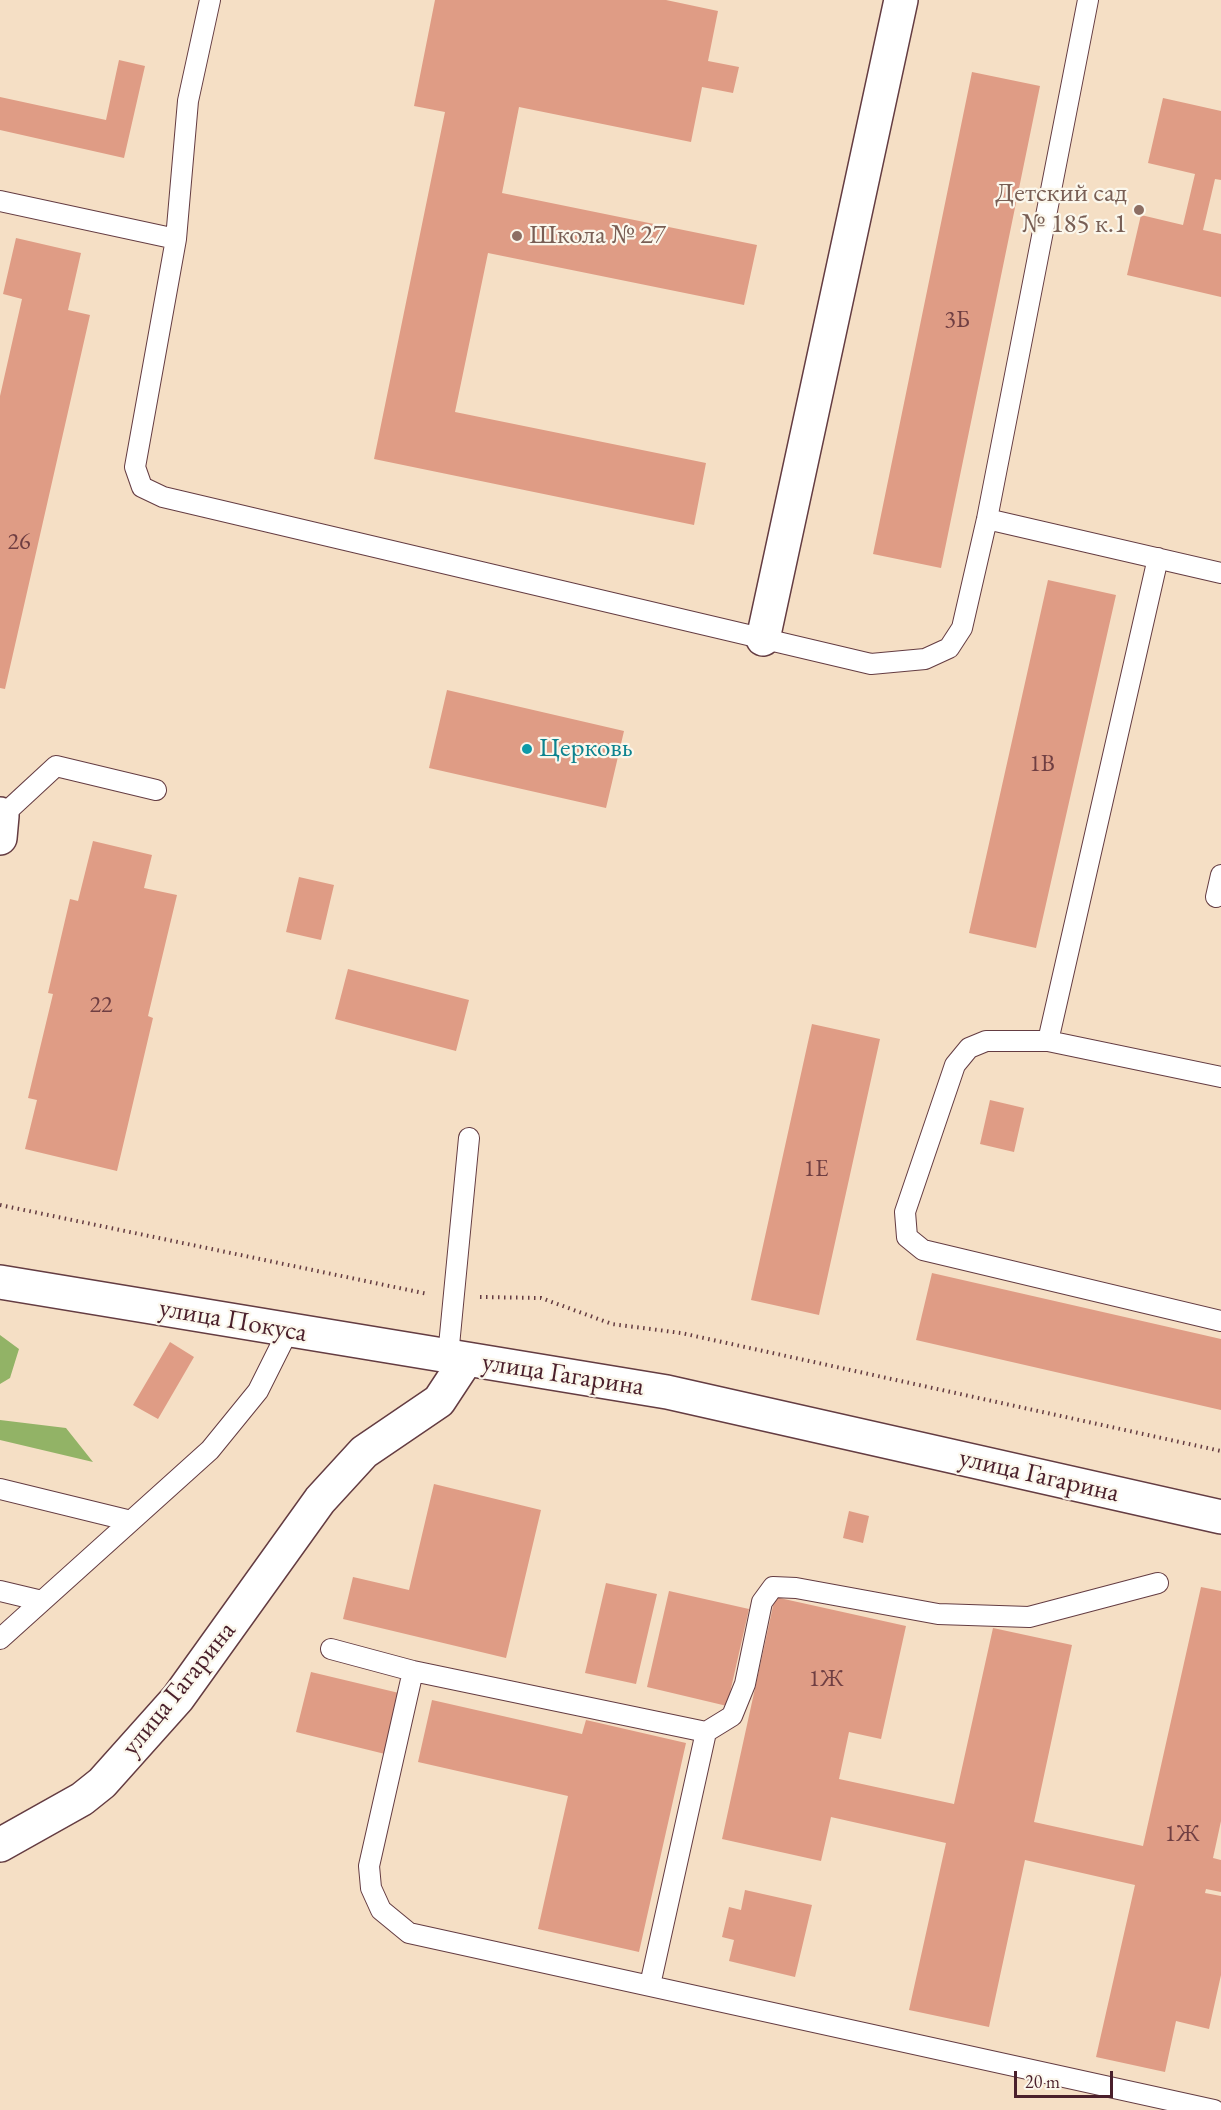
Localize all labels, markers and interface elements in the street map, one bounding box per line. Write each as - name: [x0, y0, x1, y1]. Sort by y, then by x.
- place label: Детский сад № 185 к.1: [995, 178, 1127, 241]
- marker: Детский сад № 185 к.1: [1132, 203, 1146, 217]
- place label: Школа № 27: [529, 220, 666, 252]
- marker: Школа № 27: [510, 229, 524, 243]
- house number: 3Б: [944, 306, 970, 334]
- house number: 26: [7, 528, 31, 556]
- place label: Церковь: [539, 733, 633, 765]
- marker: Церковь: [520, 742, 534, 756]
- house number: 1В: [1029, 750, 1055, 778]
- house number: 22: [89, 991, 113, 1019]
- house number: 1Е: [803, 1155, 829, 1183]
- street label: улица Покуса: [157, 1292, 309, 1350]
- street label: улица Гагарина: [480, 1346, 646, 1404]
- street label: улица Гагарина: [956, 1442, 1122, 1510]
- street label: улица Гагарина: [115, 1615, 243, 1763]
- house number: 1Ж: [808, 1665, 844, 1693]
- house number: 1Ж: [1164, 1820, 1200, 1848]
- scale bar: [1017, 2059, 1116, 2097]
- text: 20 m: [1025, 2070, 1060, 2093]

